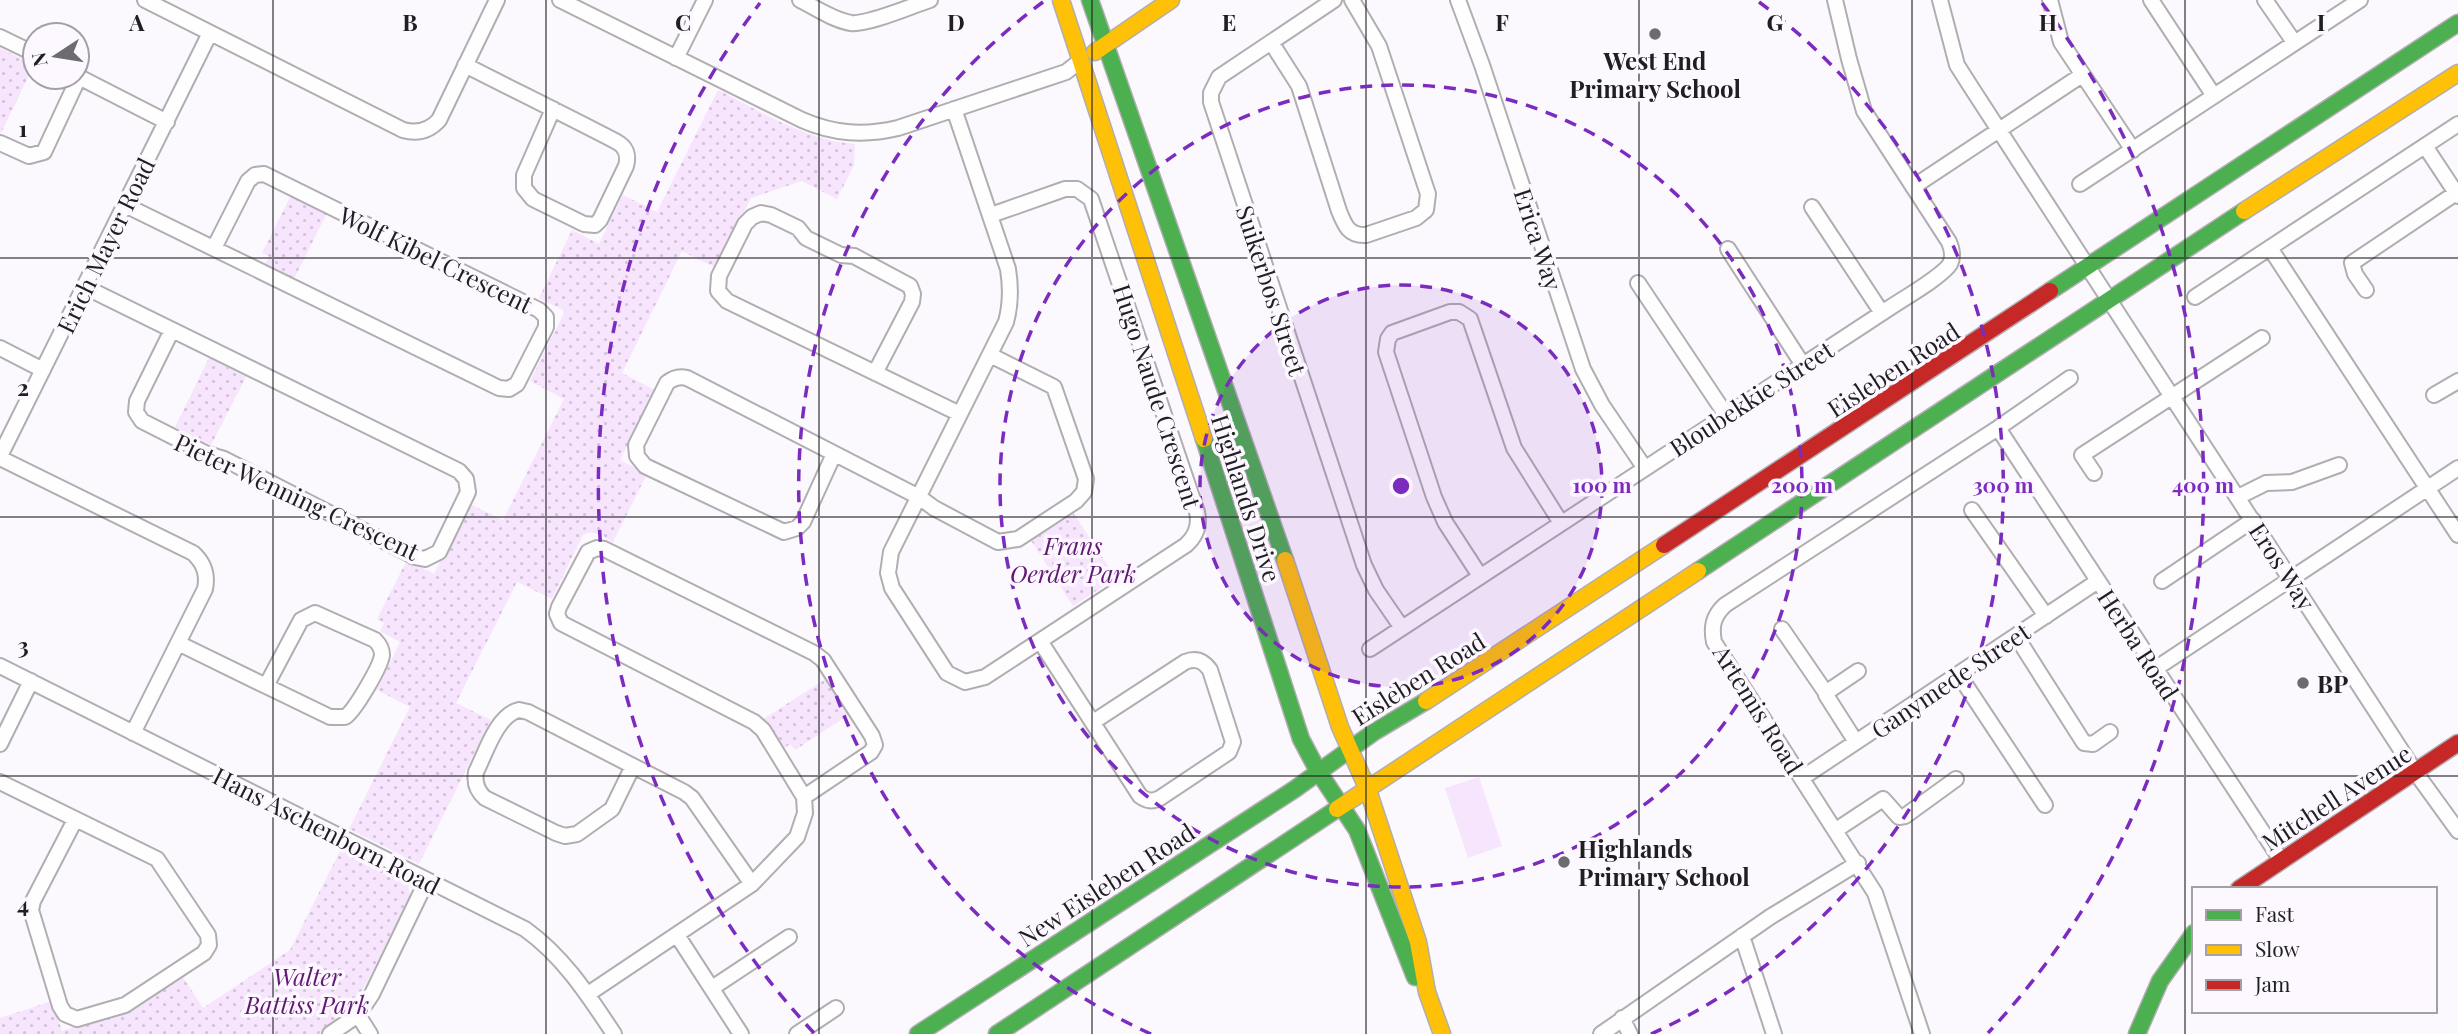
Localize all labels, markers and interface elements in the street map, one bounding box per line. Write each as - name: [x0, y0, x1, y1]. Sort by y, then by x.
- text: A: [128, 6, 145, 37]
- text: B: [402, 6, 418, 37]
- text: C: [675, 6, 691, 37]
- text: D: [947, 6, 965, 37]
- text: E: [1222, 6, 1236, 37]
- text: F: [1495, 6, 1509, 37]
- text: G: [1767, 6, 1784, 37]
- text: H: [2039, 6, 2057, 37]
- text: I: [2317, 6, 2325, 37]
- north arrow: [21, 21, 91, 91]
- marker: West End Primary School: [1647, 26, 1663, 42]
- place label: West End Primary School: [1569, 44, 1741, 104]
- text: N: [24, 50, 53, 69]
- text: 1: [19, 112, 28, 143]
- street label: Erich Mayer Road: [49, 152, 161, 338]
- street label: Erica Way: [1508, 184, 1570, 294]
- street label: Wolf Kibel Crescent: [333, 198, 538, 320]
- street label: Suikerbos Street: [1229, 201, 1315, 379]
- street label: Hugo Naude Crescent: [1107, 280, 1210, 513]
- street label: Eisleben Road: [1821, 314, 1965, 424]
- street label: Bloubekkie Street: [1663, 333, 1840, 463]
- text: 2: [17, 371, 29, 402]
- street label: Highlands Drive: [1205, 410, 1289, 586]
- street label: Pieter Wenning Crescent: [170, 425, 425, 567]
- text: 100 m: [1572, 470, 1632, 498]
- text: 200 m: [1771, 470, 1833, 498]
- text: 300 m: [1972, 470, 2034, 498]
- text: 400 m: [2172, 470, 2234, 498]
- centre of rings: [1389, 474, 1413, 498]
- street label: Eros Way: [2243, 516, 2323, 616]
- park label: Frans Oerder Park: [1010, 529, 1136, 589]
- street label: Herba Road: [2091, 583, 2187, 706]
- street label: Ganymede Street: [1864, 615, 2036, 745]
- street label: Eisleben Road: [1345, 624, 1491, 732]
- text: 3: [17, 629, 29, 660]
- street label: Artemis Road: [1706, 638, 1811, 779]
- place label: BP: [2317, 667, 2348, 699]
- marker: BP: [2295, 675, 2311, 691]
- street label: Mitchell Avenue: [2255, 737, 2417, 857]
- street label: Hans Aschenborn Road: [208, 759, 446, 901]
- street label: New Eisleben Road: [1012, 815, 1200, 953]
- place label: Highlands Primary School: [1578, 832, 1750, 892]
- marker: Highlands Primary School: [1556, 854, 1572, 870]
- legend: [2192, 887, 2437, 1013]
- text: 4: [17, 888, 29, 919]
- text: Fast: [2255, 899, 2294, 927]
- text: Slow: [2255, 934, 2300, 962]
- park label: Walter Battiss Park: [244, 960, 369, 1020]
- text: Jam: [2254, 969, 2291, 997]

